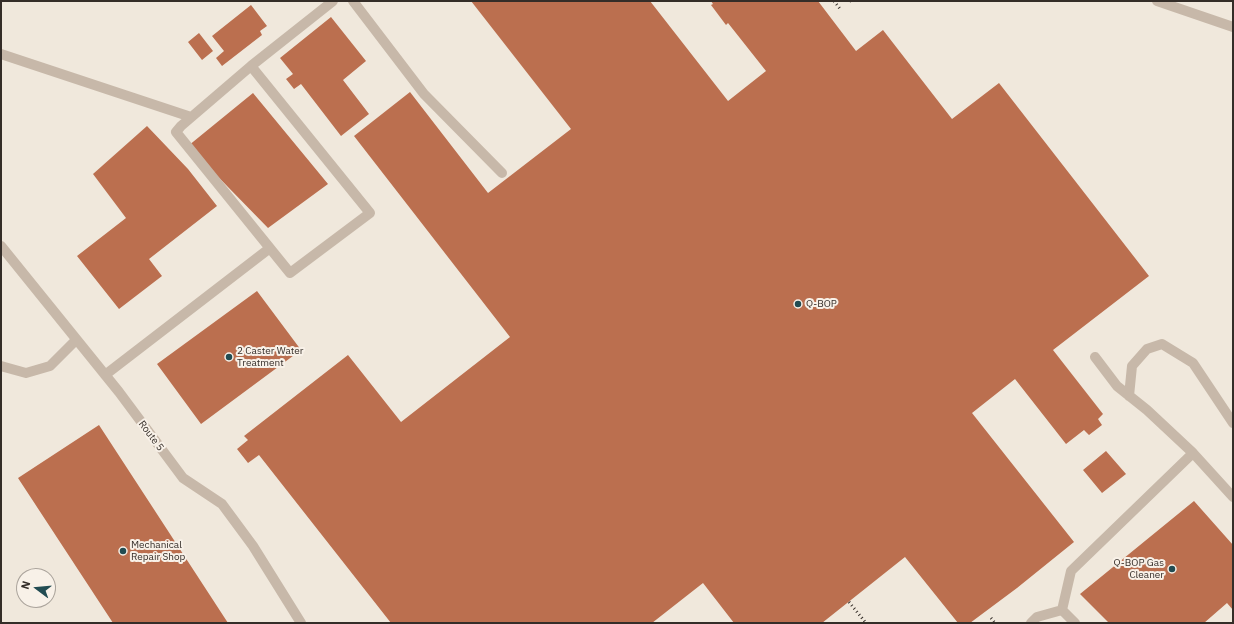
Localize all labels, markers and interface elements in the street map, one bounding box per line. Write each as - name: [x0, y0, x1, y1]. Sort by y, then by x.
- place label: Q-BOP: [806, 298, 837, 310]
- marker: Q-BOP: [793, 299, 803, 309]
- place label: 2 Caster Water Treatment: [237, 345, 303, 368]
- marker: 2 Caster Water Treatment: [224, 352, 234, 362]
- street label: Route 5: [136, 418, 166, 454]
- place label: Mechanical Repair Shop: [131, 539, 185, 562]
- marker: Mechanical Repair Shop: [118, 546, 128, 556]
- place label: Q-BOP Gas Cleaner: [1114, 557, 1164, 580]
- marker: Q-BOP Gas Cleaner: [1167, 564, 1177, 574]
- north arrow: [16, 568, 56, 608]
- text: N: [18, 579, 33, 591]

